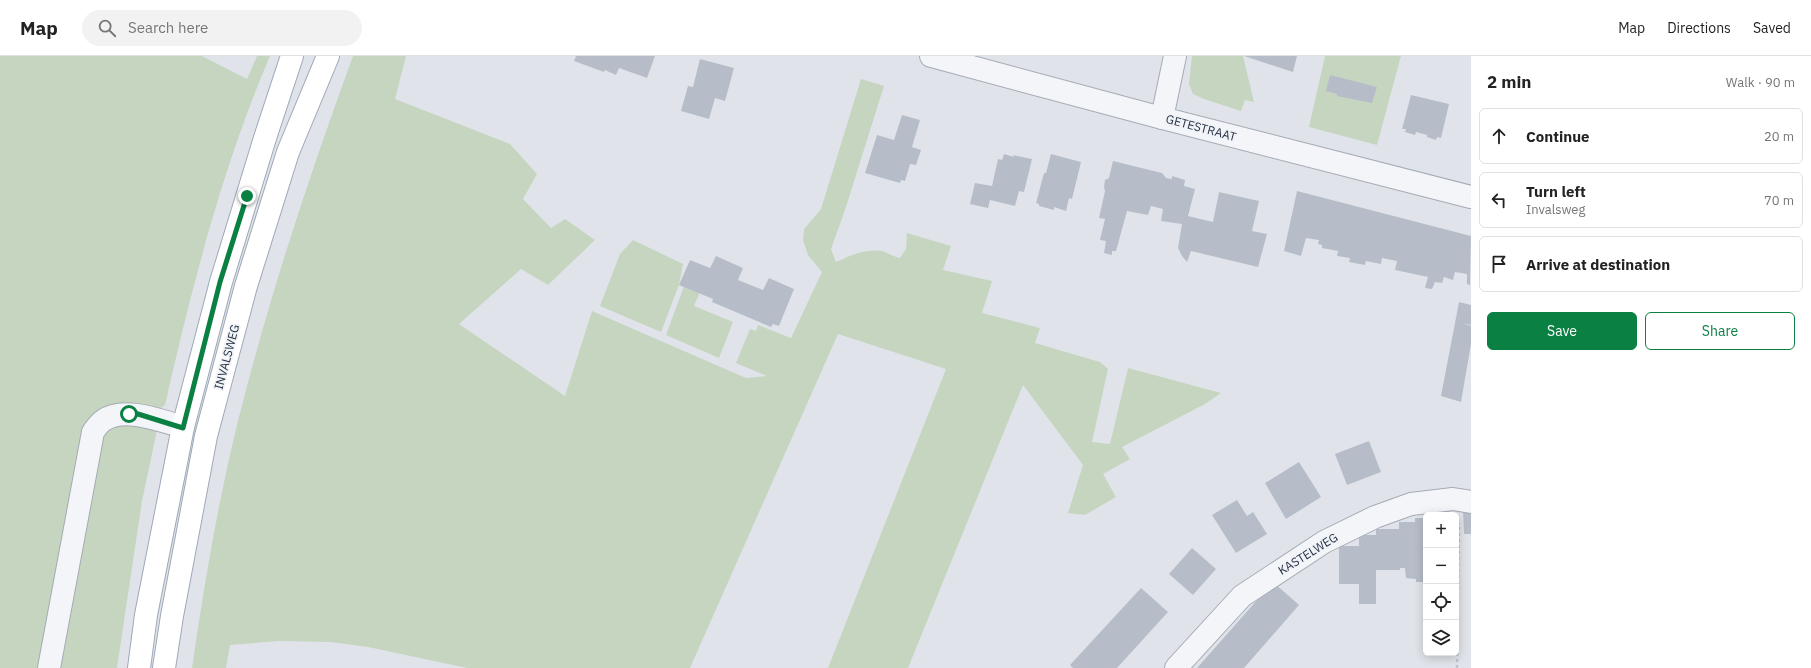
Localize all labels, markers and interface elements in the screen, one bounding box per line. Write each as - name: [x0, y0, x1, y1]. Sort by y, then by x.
- search box: [82, 10, 362, 46]
- text: Map: [20, 16, 58, 40]
- icon: search: [96, 17, 118, 39]
- text: Search here: [128, 18, 208, 37]
- text: Map: [1618, 19, 1645, 37]
- text: Directions: [1667, 19, 1731, 37]
- text: Saved: [1753, 19, 1791, 37]
- text: 2 min: [1487, 71, 1531, 93]
- text: Walk · 90 m: [1726, 74, 1795, 91]
- street label: GETESTRAAT: [1164, 111, 1238, 144]
- icon: ahead: [1488, 125, 1510, 147]
- text: Continue: [1526, 127, 1590, 146]
- text: 20 m: [1764, 128, 1794, 145]
- text: Turn left: [1526, 182, 1586, 201]
- route end: [238, 187, 256, 205]
- icon: left: [1488, 189, 1510, 211]
- text: 70 m: [1764, 192, 1794, 209]
- text: Invalsweg: [1526, 201, 1585, 218]
- icon: arrive: [1488, 253, 1510, 275]
- text: Arrive at destination: [1526, 255, 1670, 274]
- button: Save: [1487, 312, 1637, 350]
- button: Share: [1645, 312, 1795, 350]
- street label: INVALSWEG: [211, 323, 242, 391]
- route start: [120, 405, 138, 423]
- map controls: [1423, 512, 1459, 656]
- button: +: [1423, 512, 1459, 548]
- street label: KASTELWEG: [1275, 529, 1340, 578]
- button: −: [1423, 548, 1459, 584]
- button: locate: [1423, 584, 1459, 620]
- button: layers: [1423, 620, 1459, 656]

